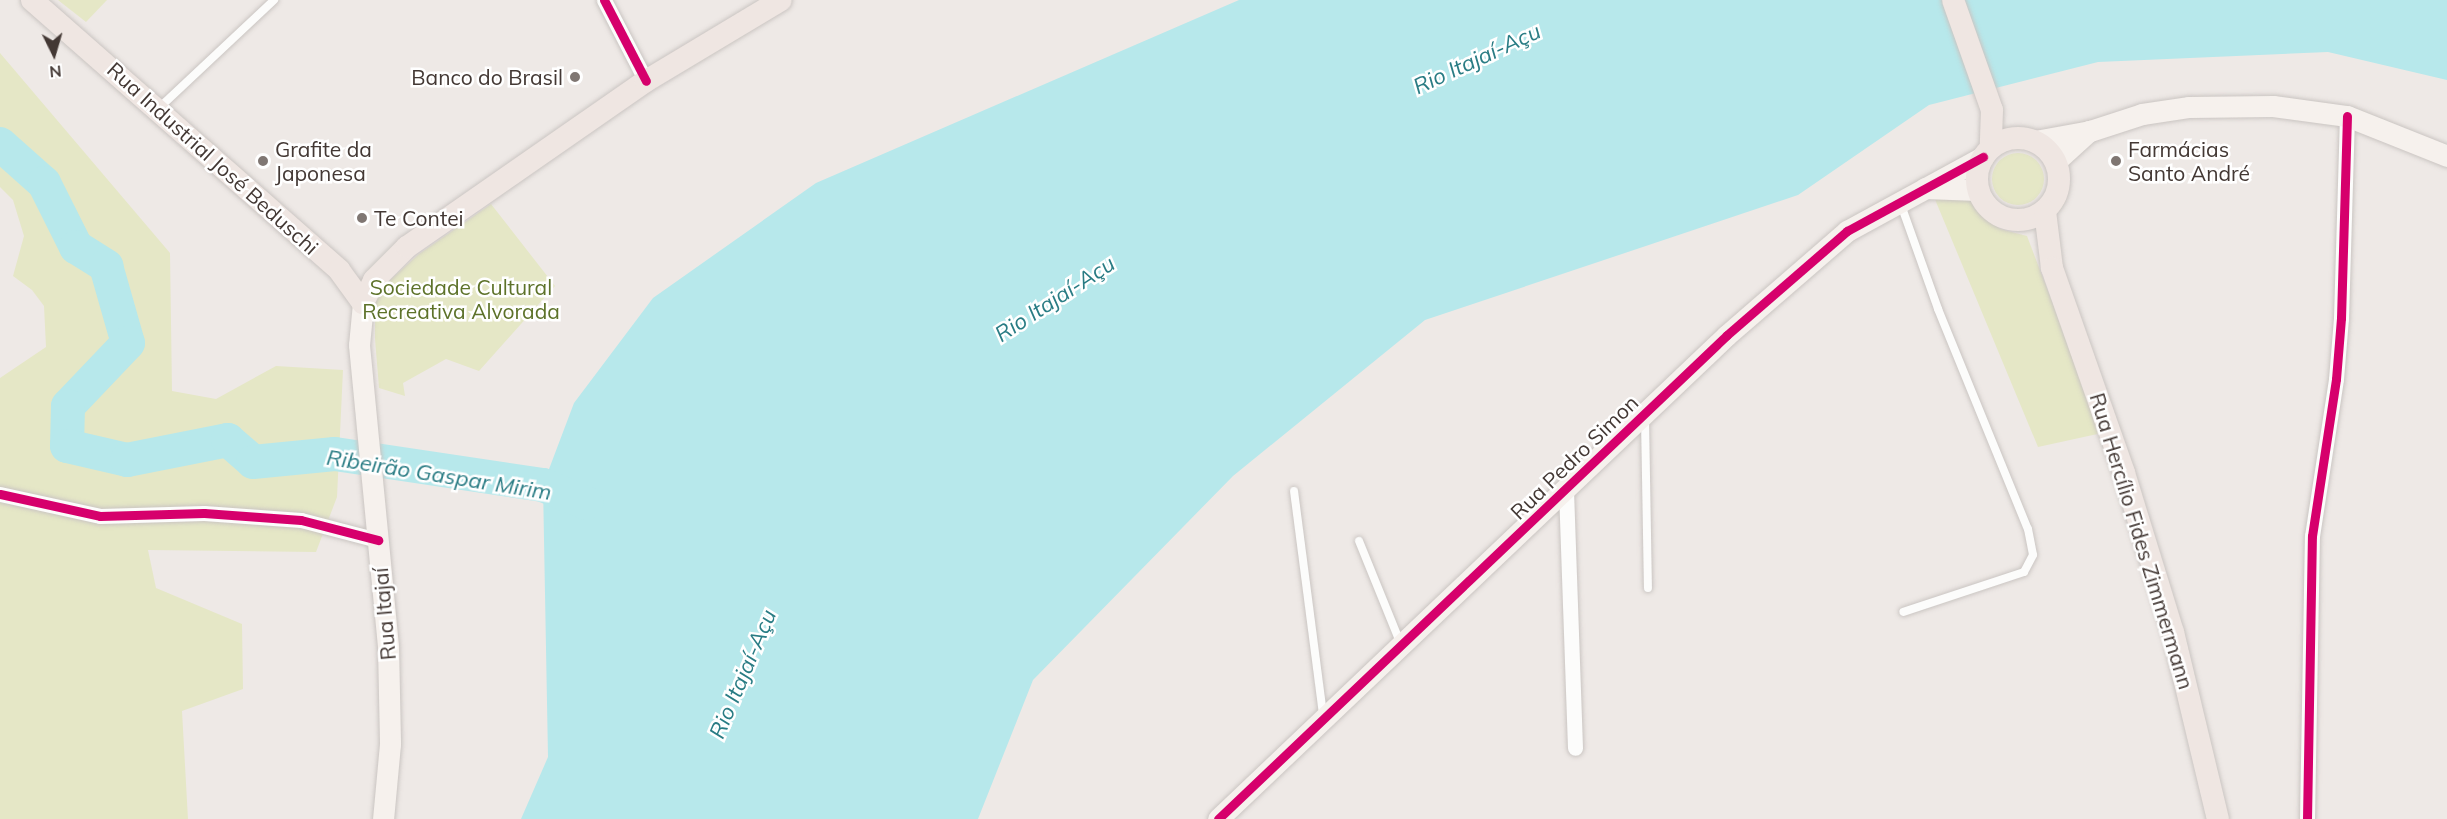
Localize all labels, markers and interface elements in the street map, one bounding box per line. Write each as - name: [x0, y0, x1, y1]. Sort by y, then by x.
- water label: Rio Itajaí-Açu: [1409, 18, 1545, 100]
- north arrow: [24, 24, 84, 84]
- street label: Rua Industrial José Beduschi: [102, 57, 324, 259]
- text: N: [49, 61, 62, 82]
- place label: Banco do Brasil: [411, 64, 563, 90]
- marker: Banco do Brasil: [568, 70, 582, 84]
- place label: Grafite da Japonesa: [275, 136, 372, 186]
- place label: Farmácias Santo André: [2128, 136, 2250, 186]
- marker: Grafite da Japonesa: [256, 154, 270, 168]
- marker: Farmácias Santo André: [2109, 154, 2123, 168]
- place label: Te Contei: [374, 205, 464, 231]
- marker: Te Contei: [355, 211, 369, 225]
- water label: Rio Itajaí-Açu: [990, 250, 1120, 348]
- park label: Sociedade Cultural Recreativa Alvorada: [362, 274, 560, 324]
- street label: Rua Pedro Simon: [1505, 390, 1643, 524]
- street label: Rua Hercílio Fides Zimmermann: [2085, 390, 2199, 692]
- water label: Ribeirão Gaspar Mirim: [325, 444, 553, 506]
- street label: Rua Itajaí: [367, 567, 401, 661]
- water label: Rio Itajaí-Açu: [704, 605, 782, 743]

